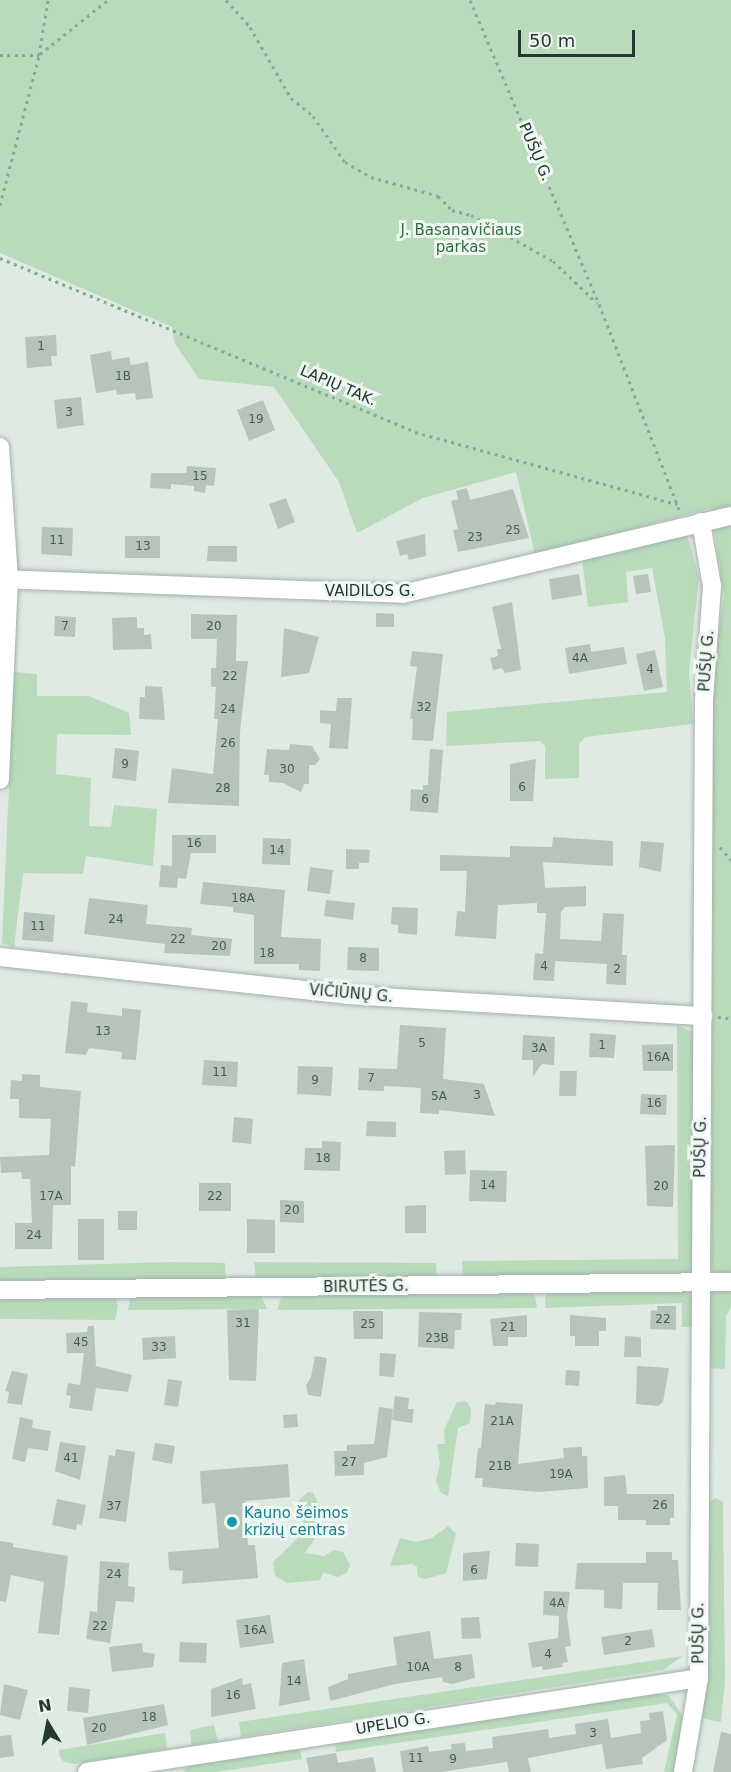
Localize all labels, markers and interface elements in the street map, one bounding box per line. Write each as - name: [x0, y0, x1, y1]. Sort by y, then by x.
- scale bar: [521, 18, 638, 56]
- text: 50 m: [529, 30, 575, 51]
- street label: PUŠŲ G.: [515, 120, 555, 184]
- park label: J. Basanavičiaus parkas: [400, 221, 522, 256]
- house number: 1: [37, 340, 45, 354]
- street label: LAPIŲ TAK.: [297, 362, 379, 410]
- house number: 1B: [115, 370, 131, 384]
- house number: 3: [65, 406, 73, 420]
- house number: 19: [248, 413, 264, 427]
- house number: 15: [192, 470, 208, 484]
- house number: 25: [505, 524, 521, 538]
- house number: 23: [467, 531, 483, 545]
- house number: 11: [49, 534, 65, 548]
- house number: 13: [135, 540, 151, 554]
- street label: VAIDILOS G.: [325, 583, 415, 601]
- house number: 7: [61, 620, 69, 634]
- house number: 20: [206, 620, 222, 634]
- street label: PUŠŲ G.: [696, 630, 718, 692]
- house number: 4A: [572, 652, 588, 666]
- house number: 4: [646, 663, 654, 677]
- house number: 22: [222, 670, 238, 684]
- house number: 32: [416, 701, 432, 715]
- house number: 24: [220, 703, 236, 717]
- house number: 26: [220, 737, 236, 751]
- house number: 9: [121, 758, 129, 772]
- house number: 30: [279, 763, 295, 777]
- house number: 6: [518, 781, 526, 795]
- house number: 28: [215, 782, 231, 796]
- house number: 6: [421, 793, 429, 807]
- house number: 16: [186, 837, 202, 851]
- house number: 14: [269, 844, 285, 858]
- house number: 18A: [231, 892, 255, 906]
- house number: 24: [108, 913, 124, 927]
- house number: 11: [30, 920, 46, 934]
- house number: 22: [170, 933, 186, 947]
- house number: 20: [211, 940, 227, 954]
- house number: 18: [259, 947, 275, 961]
- house number: 8: [359, 952, 367, 966]
- house number: 4: [540, 960, 548, 974]
- house number: 2: [613, 963, 621, 977]
- street label: VIČIŪNŲ G.: [308, 981, 394, 1007]
- house number: 13: [95, 1025, 111, 1039]
- house number: 5: [418, 1037, 426, 1051]
- house number: 1: [598, 1039, 606, 1053]
- house number: 3A: [531, 1042, 547, 1056]
- house number: 16A: [646, 1051, 670, 1065]
- house number: 11: [212, 1066, 228, 1080]
- house number: 7: [367, 1072, 375, 1086]
- house number: 9: [311, 1074, 319, 1088]
- house number: 3: [473, 1089, 481, 1103]
- house number: 5A: [431, 1090, 447, 1104]
- house number: 16: [646, 1097, 662, 1111]
- street label: PUŠŲ G.: [691, 1116, 711, 1178]
- house number: 18: [315, 1152, 331, 1166]
- house number: 14: [480, 1179, 496, 1193]
- house number: 20: [653, 1180, 669, 1194]
- house number: 17A: [39, 1190, 63, 1204]
- house number: 22: [207, 1190, 223, 1204]
- house number: 20: [284, 1204, 300, 1218]
- house number: 24: [26, 1229, 42, 1243]
- street label: BIRUTĖS G.: [323, 1277, 409, 1297]
- house number: 22: [655, 1313, 671, 1327]
- house number: 31: [235, 1317, 251, 1331]
- house number: 25: [360, 1318, 376, 1332]
- house number: 21: [500, 1321, 516, 1335]
- house number: 23B: [425, 1332, 449, 1346]
- house number: 45: [73, 1336, 89, 1350]
- house number: 33: [151, 1341, 167, 1355]
- house number: 21A: [490, 1415, 514, 1429]
- house number: 41: [63, 1452, 79, 1466]
- house number: 27: [341, 1456, 357, 1470]
- house number: 21B: [488, 1460, 512, 1474]
- house number: 19A: [549, 1468, 573, 1482]
- house number: 26: [652, 1499, 668, 1513]
- house number: 37: [106, 1500, 122, 1514]
- place label: Kauno šeimos krizių centras: [244, 1504, 349, 1539]
- marker: Kauno šeimos krizių centras: [225, 1515, 239, 1529]
- house number: 6: [470, 1564, 478, 1578]
- house number: 24: [106, 1568, 122, 1582]
- house number: 4A: [549, 1597, 565, 1611]
- street label: PUŠŲ G.: [690, 1602, 708, 1664]
- house number: 22: [92, 1620, 108, 1634]
- house number: 16A: [243, 1624, 267, 1638]
- house number: 2: [624, 1635, 632, 1649]
- house number: 4: [544, 1648, 552, 1662]
- house number: 10A: [406, 1661, 430, 1675]
- house number: 8: [454, 1661, 462, 1675]
- house number: 14: [286, 1675, 302, 1689]
- house number: 16: [225, 1689, 241, 1703]
- north arrow: [18, 1694, 78, 1754]
- text: N: [37, 1695, 53, 1716]
- street label: UPELIO G.: [354, 1709, 432, 1739]
- house number: 18: [141, 1711, 157, 1725]
- house number: 20: [91, 1722, 107, 1736]
- house number: 3: [589, 1727, 597, 1741]
- house number: 11: [408, 1752, 424, 1766]
- house number: 9: [449, 1753, 457, 1767]

